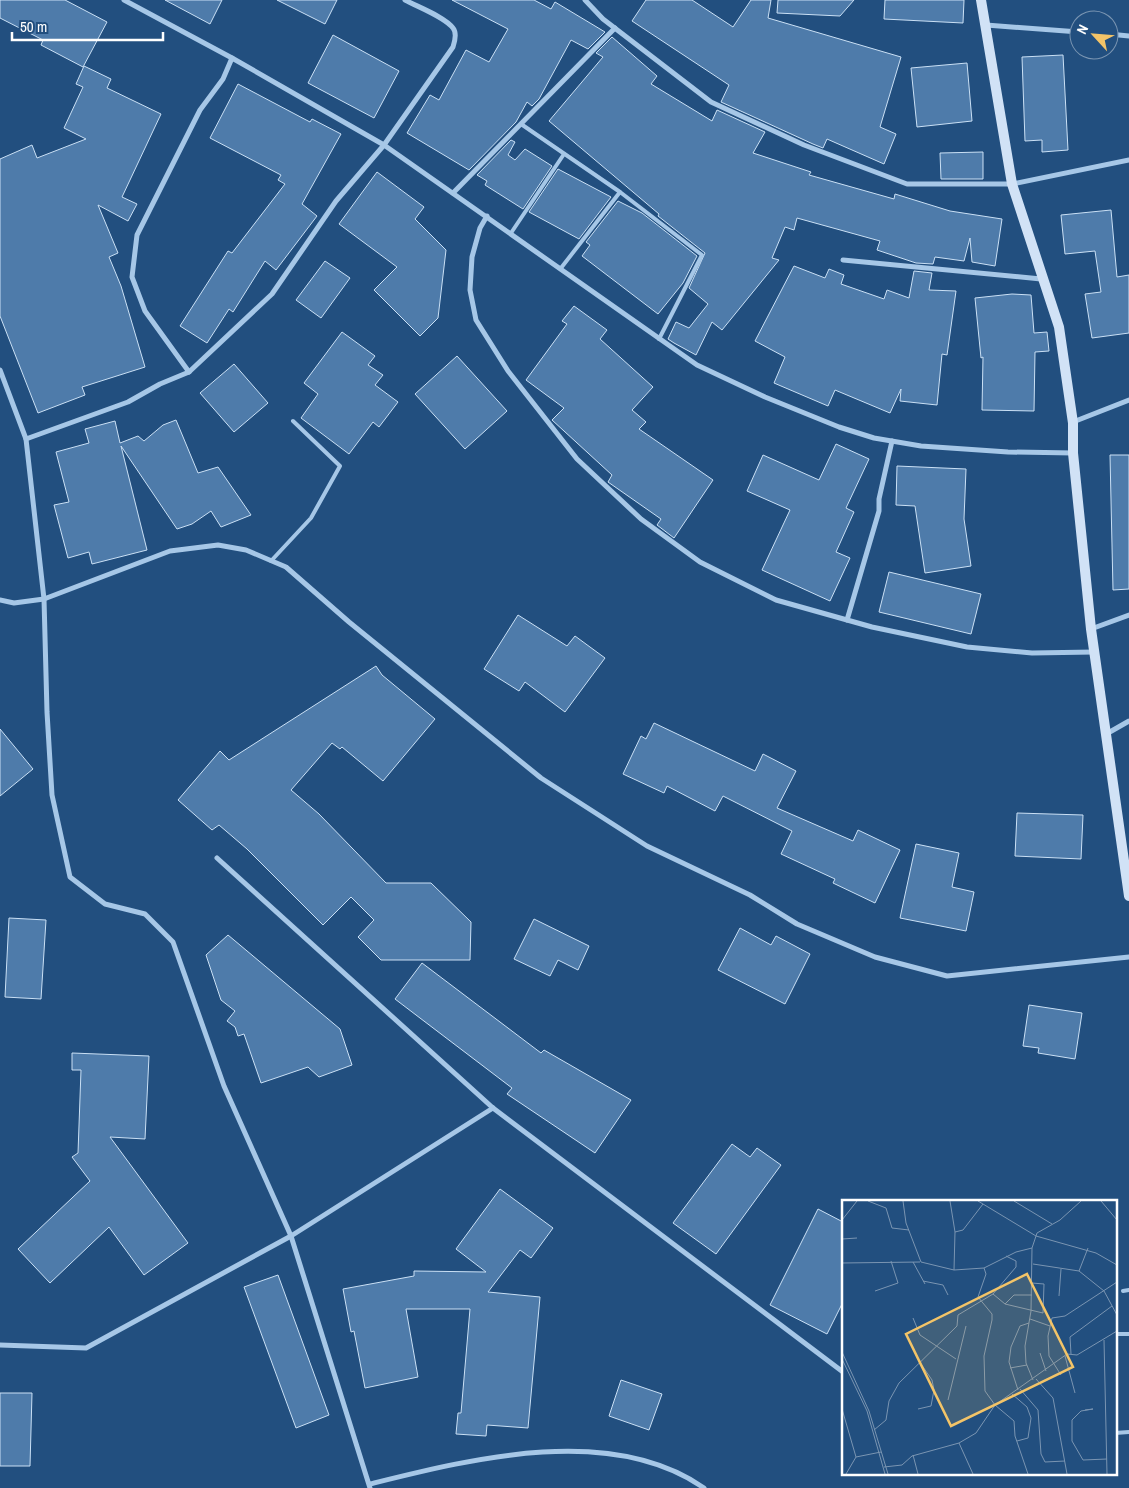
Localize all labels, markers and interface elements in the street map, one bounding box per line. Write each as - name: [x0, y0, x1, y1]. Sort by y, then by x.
- scale bar: [12, 10, 164, 42]
- north arrow: [1069, 10, 1119, 60]
- text: 50 m: [20, 16, 47, 37]
- text: N: [1072, 22, 1092, 37]
- inset map: [842, 1200, 1116, 1476]

